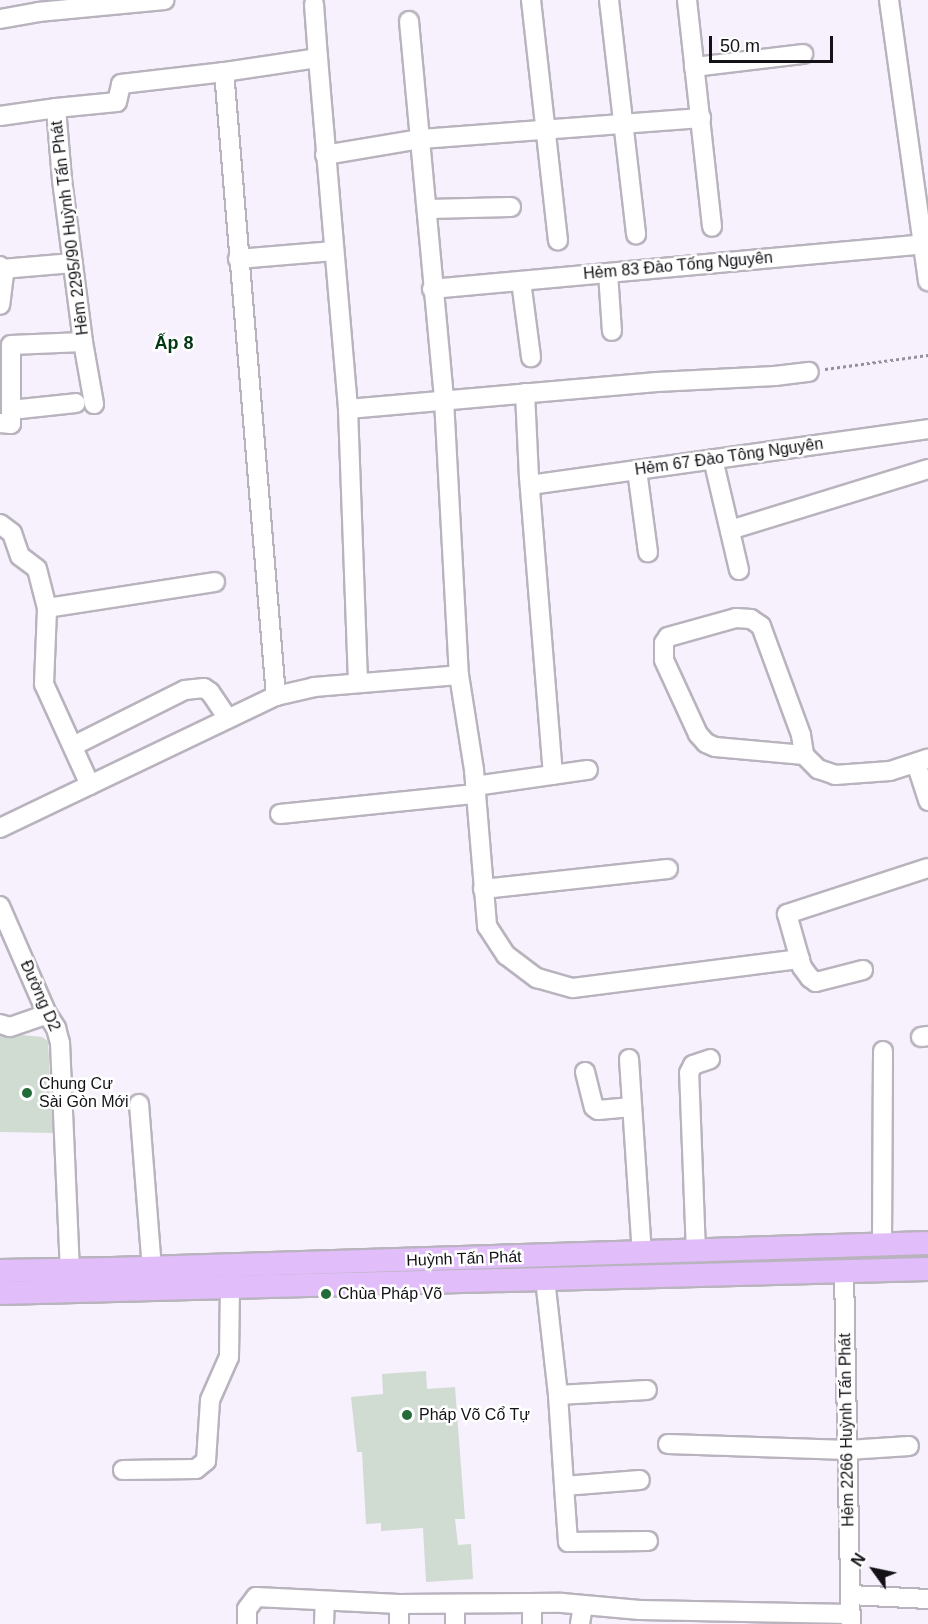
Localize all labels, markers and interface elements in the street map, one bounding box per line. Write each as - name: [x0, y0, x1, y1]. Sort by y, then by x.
- scale bar: [712, 24, 836, 62]
- text: 50 m: [720, 36, 760, 56]
- street label: Hẻm 2295/90 Huỳnh Tấn Phát: [47, 120, 93, 336]
- street label: Hẻm 83 Đào Tống Nguyên: [582, 248, 774, 284]
- district label: Ấp 8: [154, 332, 194, 354]
- street label: Hẻm 67 Đào Tông Nguyên: [633, 434, 825, 480]
- street label: Đường D2: [16, 958, 64, 1034]
- place label: Chung Cư Sài Gòn Mới: [39, 1074, 129, 1112]
- marker: Chung Cư Sài Gòn Mới: [20, 1086, 34, 1100]
- street label: Huỳnh Tấn Phát: [406, 1247, 522, 1271]
- place label: Chùa Pháp Võ: [338, 1284, 442, 1304]
- marker: Chùa Pháp Võ: [319, 1287, 333, 1301]
- street label: Hẻm 2266 Huỳnh Tấn Phát: [836, 1333, 858, 1527]
- place label: Pháp Võ Cổ Tự: [419, 1405, 530, 1425]
- marker: Pháp Võ Cổ Tự: [400, 1408, 414, 1422]
- north arrow: [844, 1540, 904, 1600]
- text: N: [848, 1550, 869, 1569]

